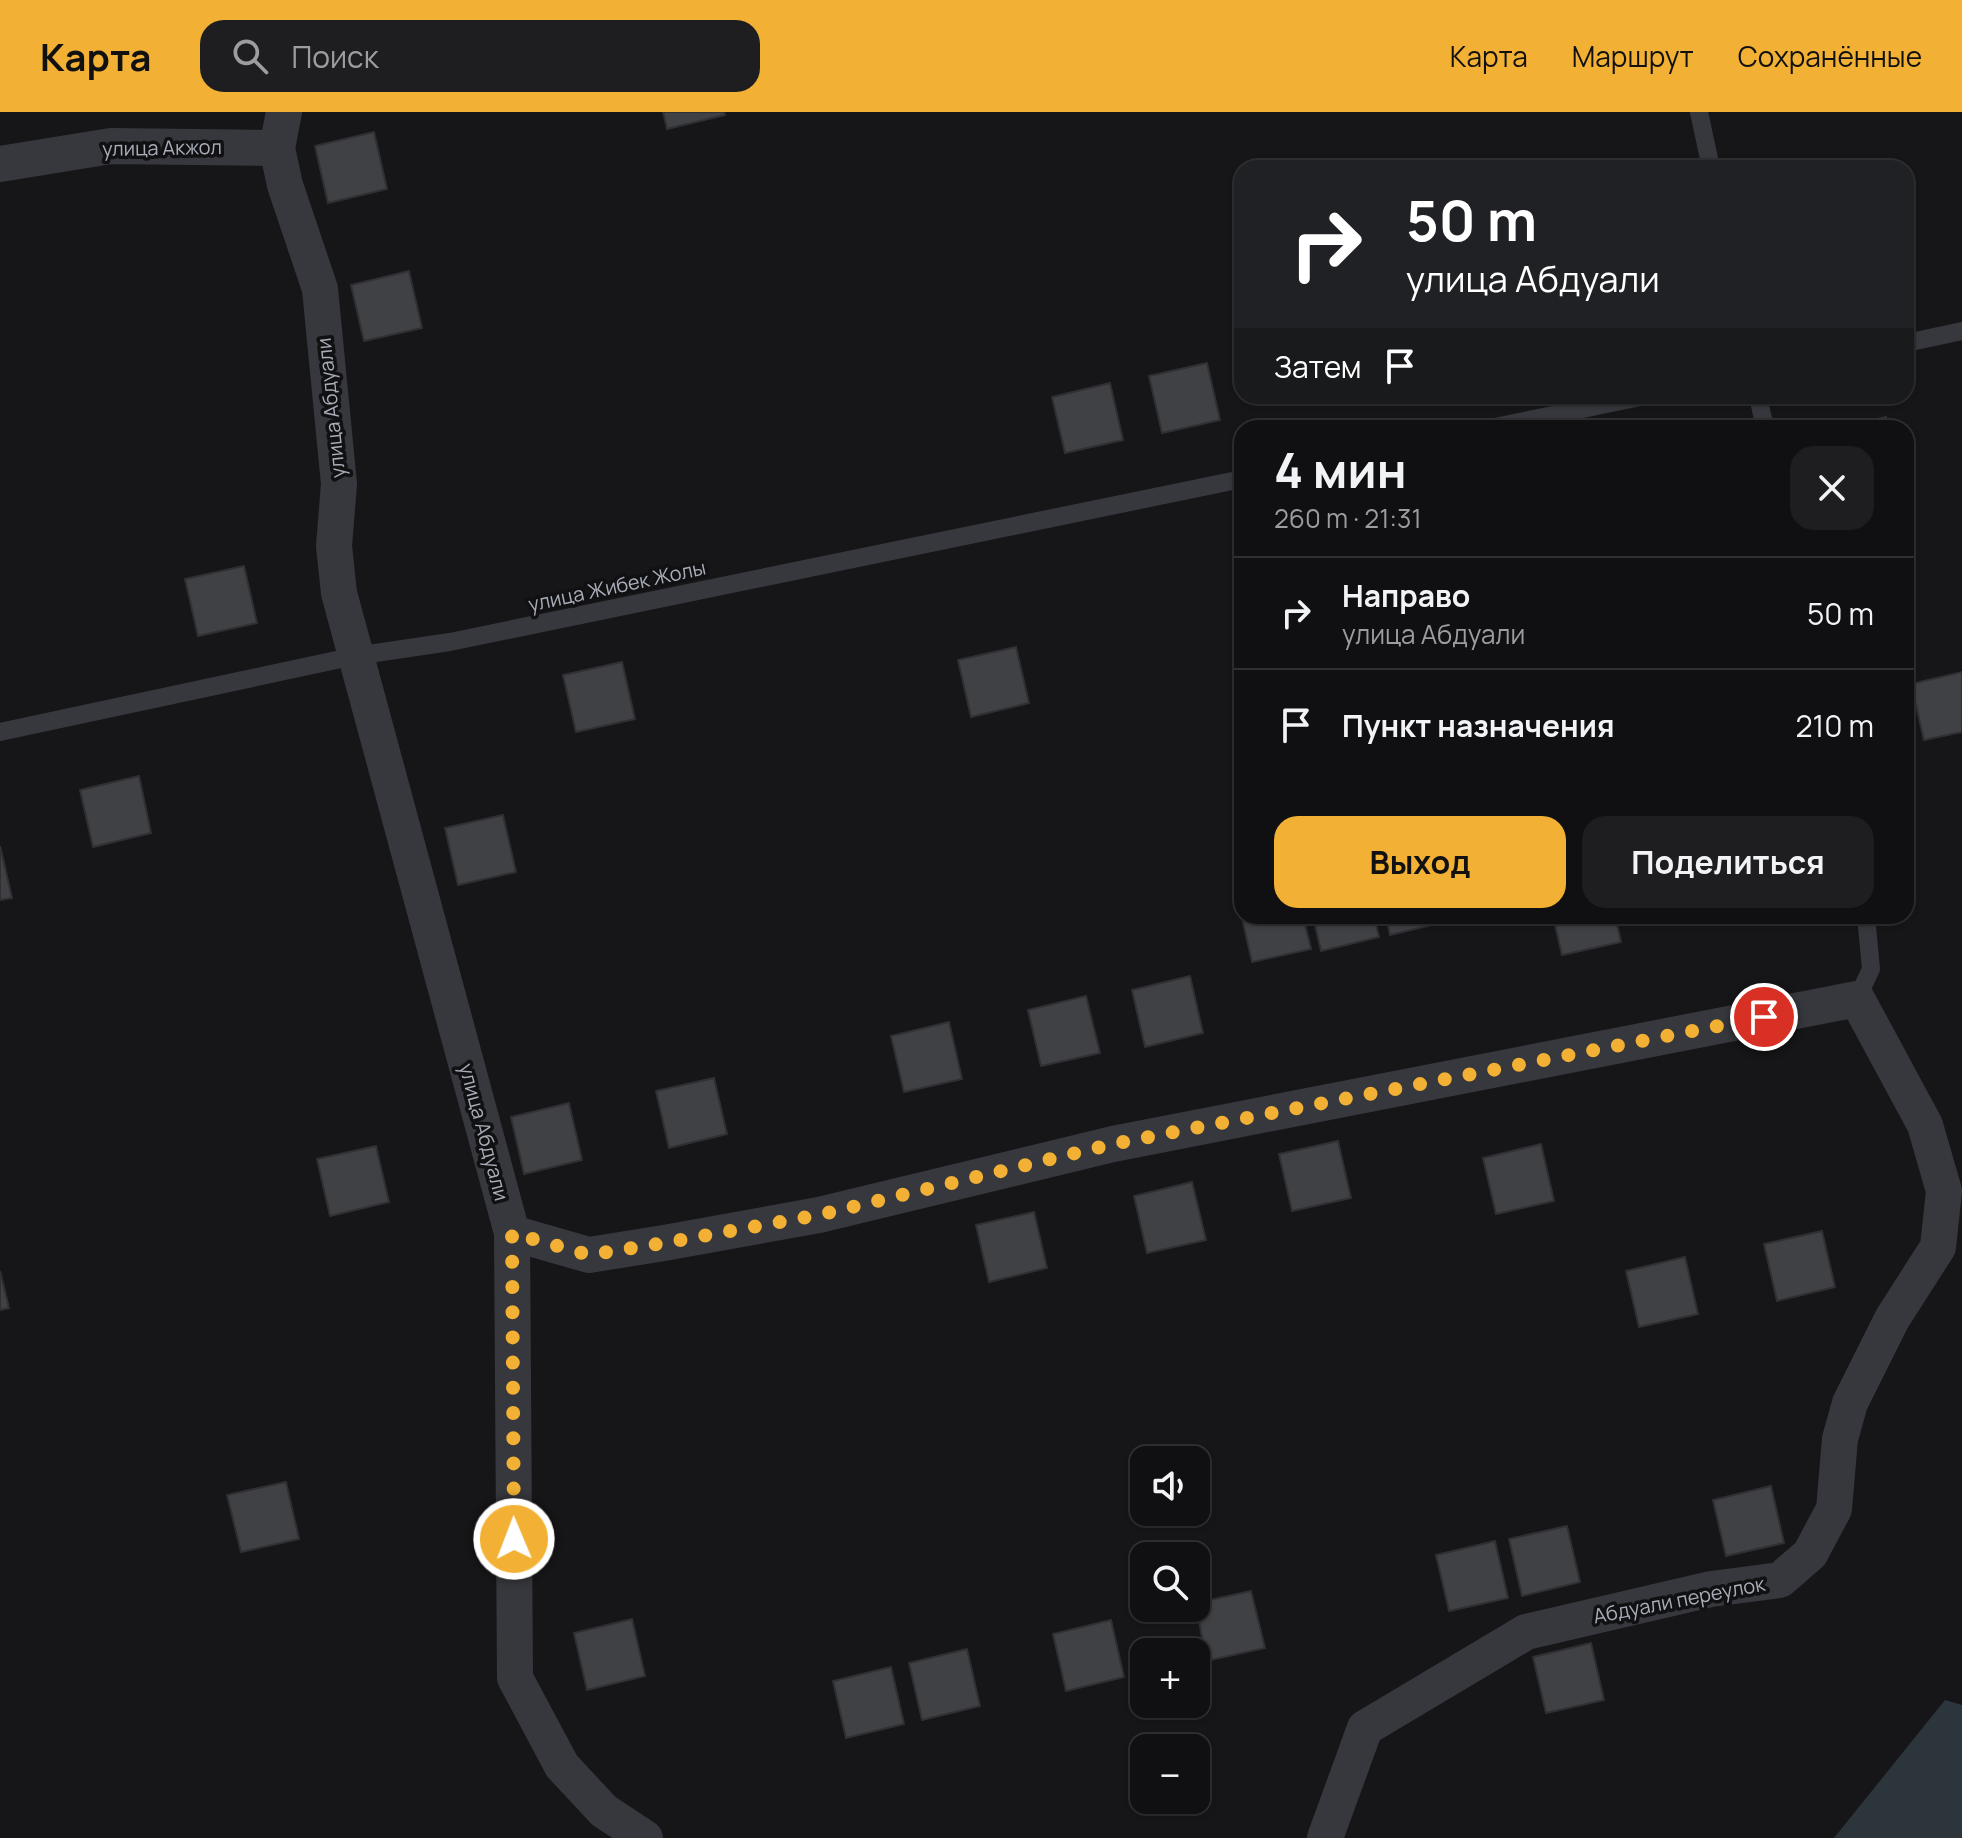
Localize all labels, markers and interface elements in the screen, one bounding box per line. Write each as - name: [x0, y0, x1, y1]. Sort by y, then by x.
- search box: [200, 20, 760, 92]
- text: Карта: [40, 30, 152, 82]
- icon: search: [228, 34, 272, 78]
- text: Поиск: [292, 36, 379, 77]
- text: Карта: [1450, 37, 1528, 75]
- text: Маршрут: [1572, 37, 1694, 75]
- text: Сохранённые: [1738, 37, 1922, 75]
- street label: улица Акжол: [102, 133, 222, 162]
- text: 50 m: [1406, 181, 1537, 258]
- icon: right: [1274, 192, 1378, 296]
- text: улица Абдуали: [1406, 254, 1660, 303]
- street label: улица Абдуали: [310, 337, 351, 480]
- icon: arrive: [1378, 344, 1422, 388]
- text: Затем: [1274, 346, 1362, 387]
- text: 4 мин: [1274, 437, 1407, 502]
- button: close: [1790, 446, 1874, 530]
- text: 260 m · 21:31: [1274, 500, 1422, 536]
- street label: улица Жибек Жолы: [526, 554, 708, 618]
- text: Направо: [1342, 575, 1470, 616]
- icon: right: [1274, 591, 1318, 635]
- text: 50 m: [1807, 593, 1874, 634]
- text: улица Абдуали: [1342, 616, 1525, 652]
- icon: arrive: [1274, 703, 1318, 747]
- text: Пункт назначения: [1342, 705, 1615, 746]
- text: 210 m: [1795, 705, 1874, 746]
- button: Выход: [1274, 816, 1566, 908]
- button: Поделиться: [1582, 816, 1874, 908]
- pin: [1730, 983, 1798, 1051]
- icon: arrive: [1742, 995, 1786, 1039]
- street label: улица Абдуали: [453, 1060, 516, 1203]
- map controls: [1130, 1446, 1210, 1814]
- button: sound: [1130, 1446, 1210, 1526]
- position arrow: [472, 1497, 556, 1581]
- button: search: [1130, 1542, 1210, 1622]
- street label: Абдуали переулок: [1591, 1569, 1768, 1629]
- button: +: [1130, 1638, 1210, 1718]
- button: −: [1130, 1734, 1210, 1814]

